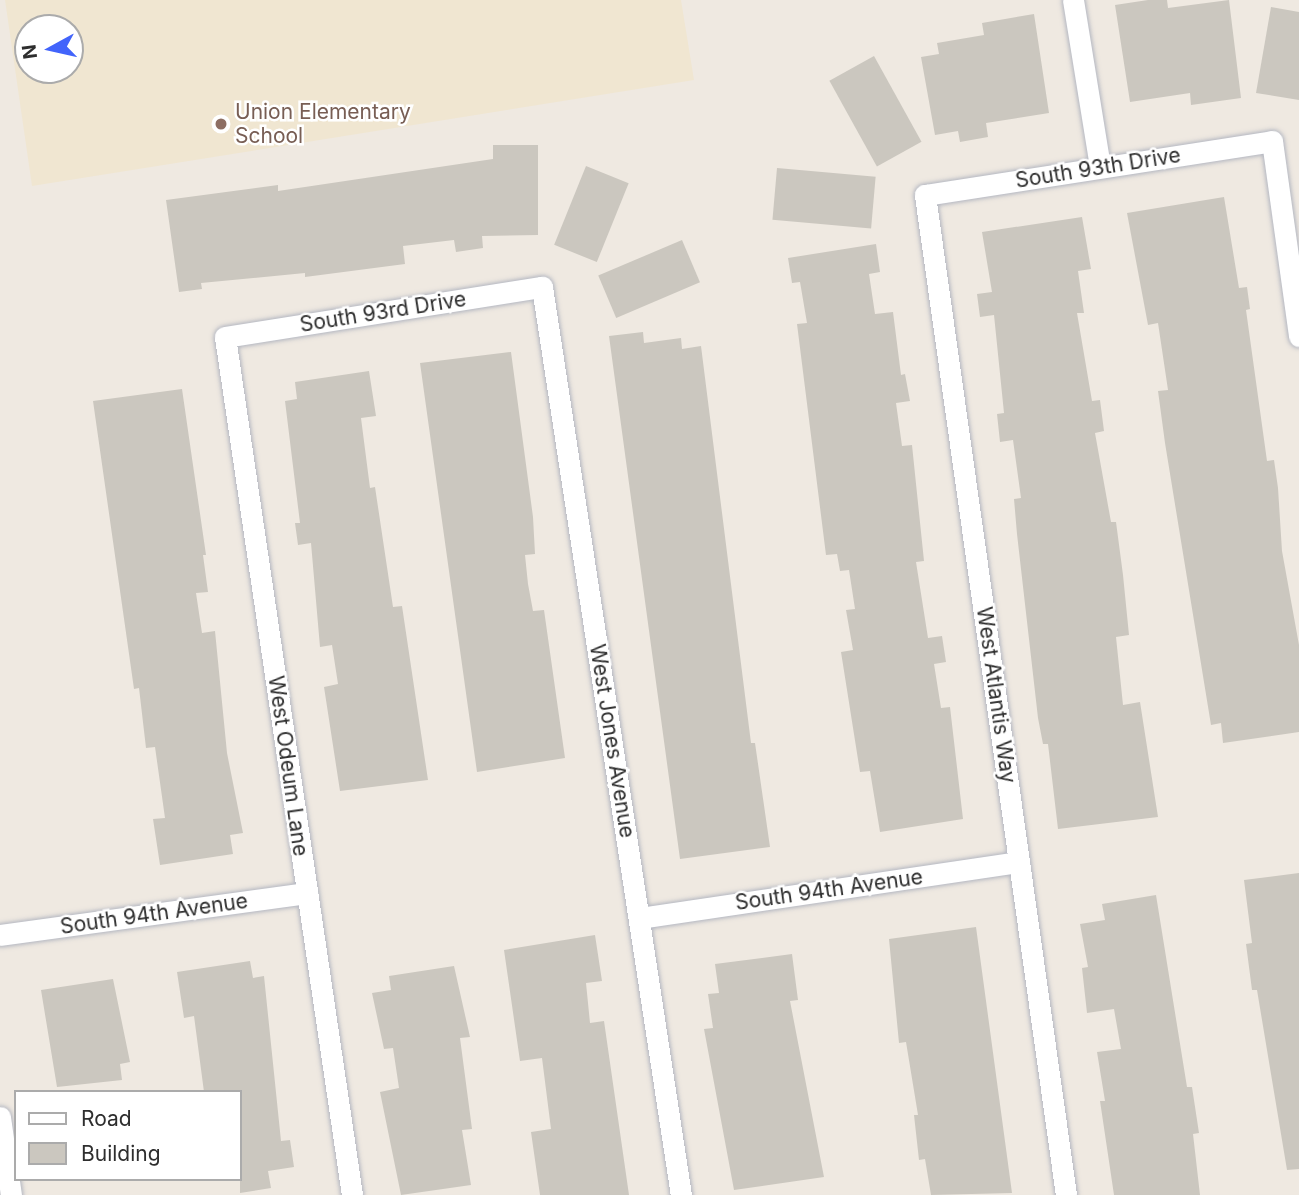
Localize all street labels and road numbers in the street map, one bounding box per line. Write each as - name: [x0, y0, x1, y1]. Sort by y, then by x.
- street label: South 93th Drive: [1014, 142, 1182, 194]
- street label: South 93rd Drive: [298, 286, 468, 338]
- street label: West Atlantis Way: [971, 605, 1021, 785]
- street label: West Jones Avenue: [584, 642, 640, 840]
- street label: West Odeum Lane: [263, 674, 313, 858]
- street label: South 94th Avenue: [734, 864, 924, 916]
- street label: South 94th Avenue: [59, 888, 249, 940]

